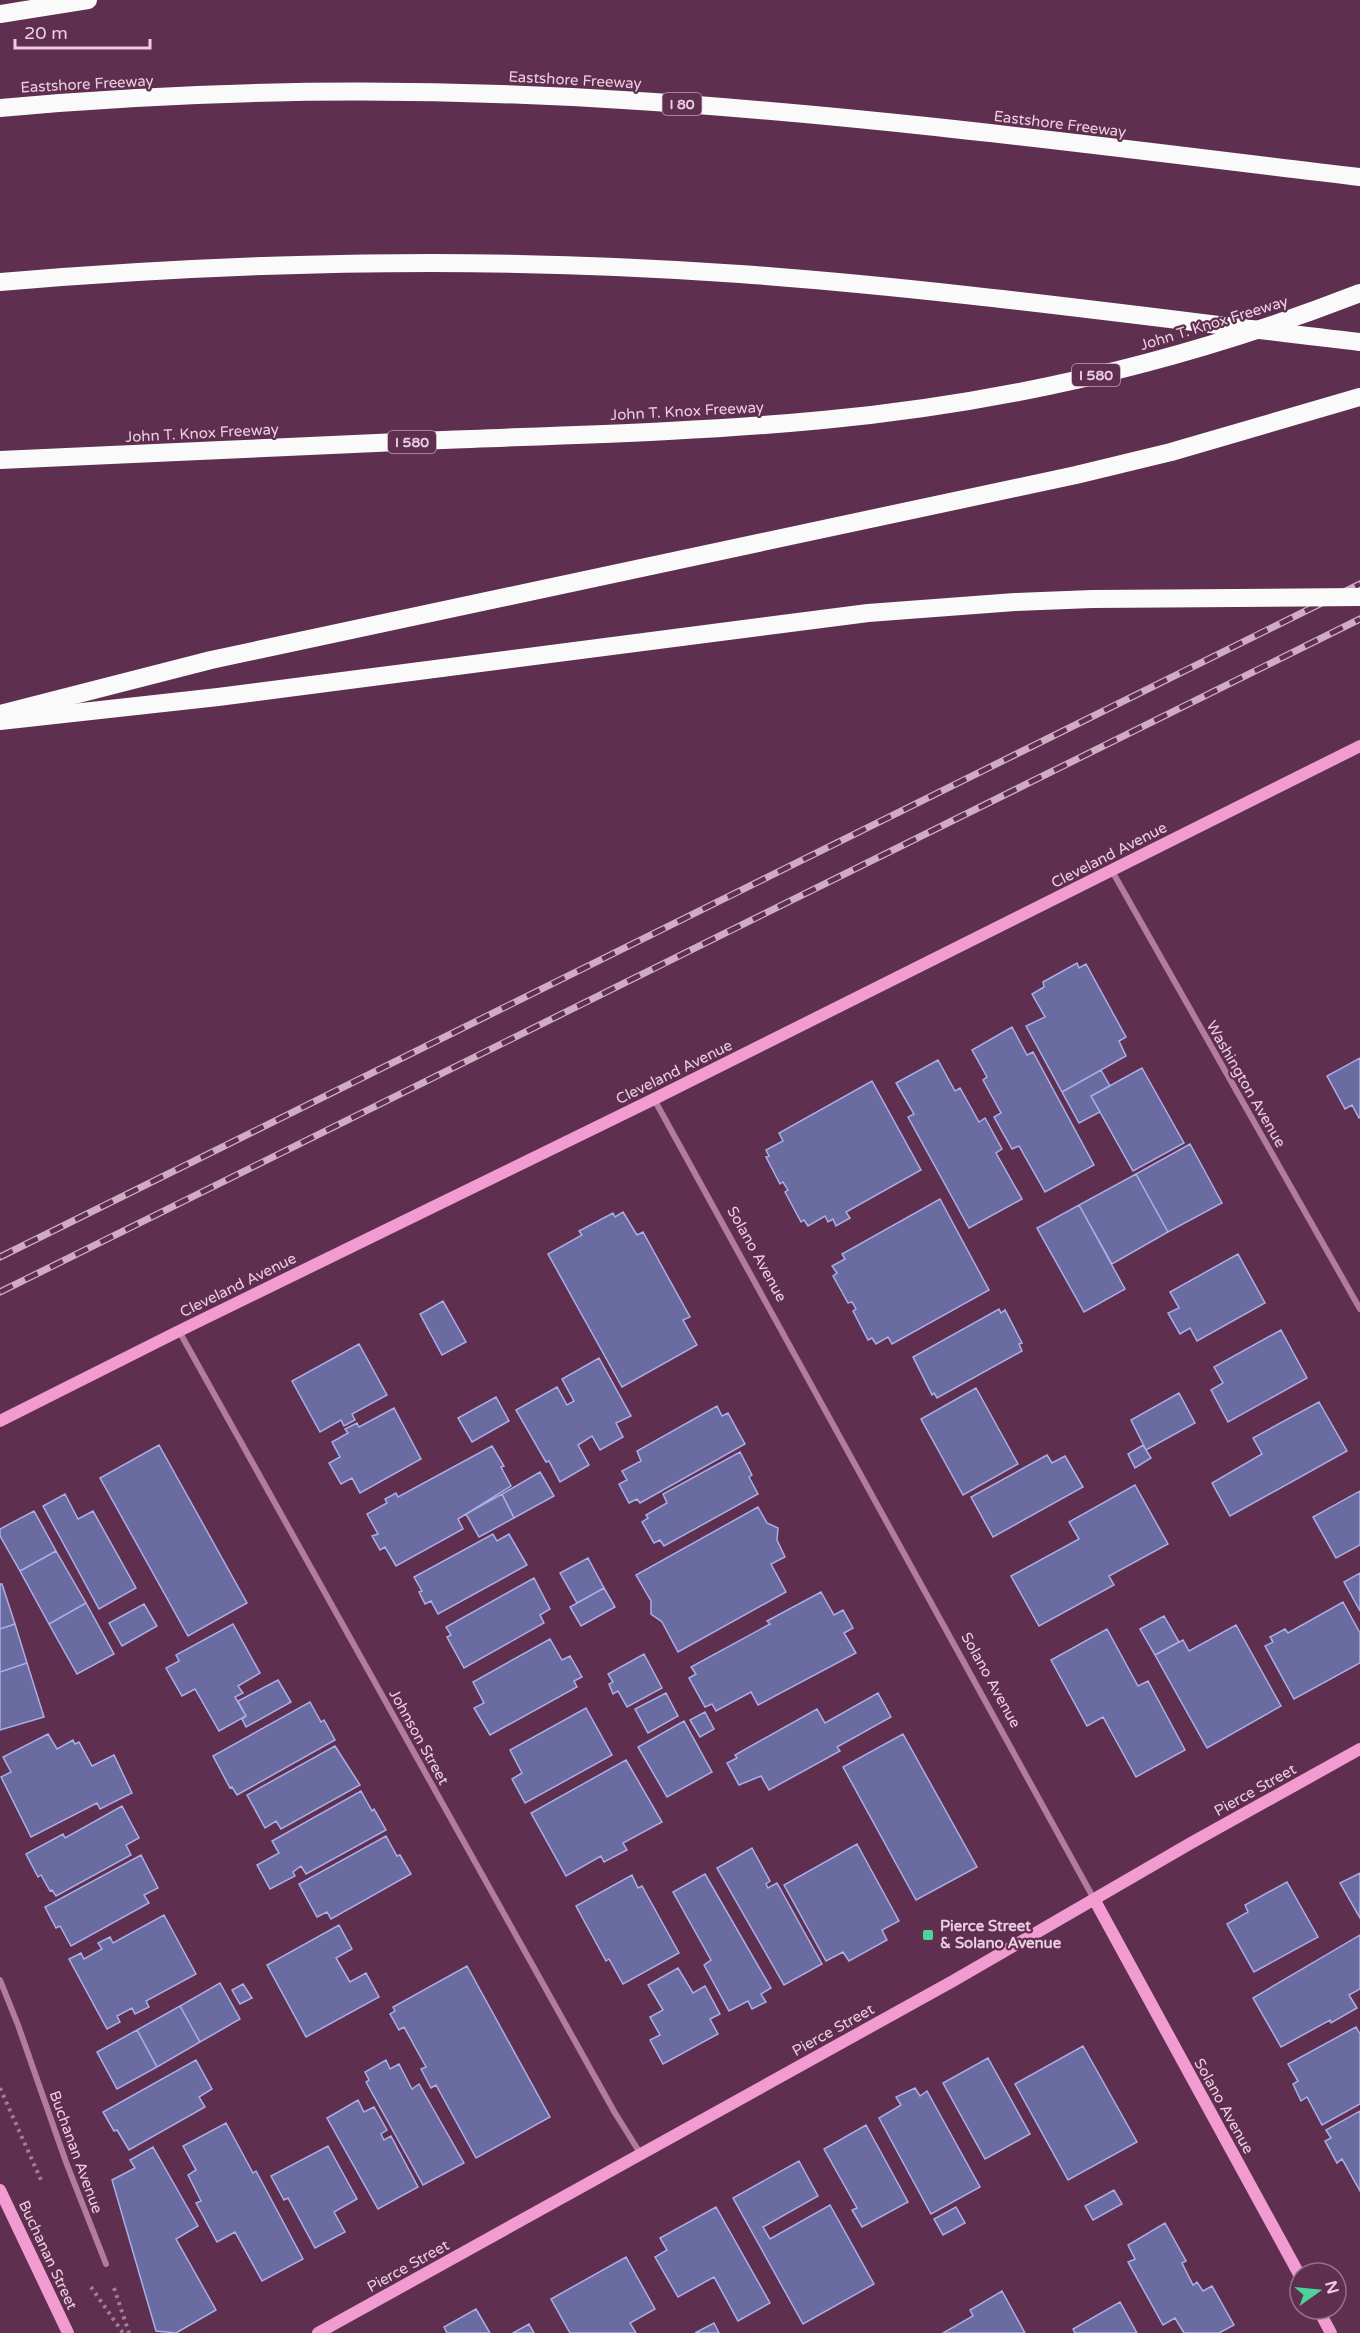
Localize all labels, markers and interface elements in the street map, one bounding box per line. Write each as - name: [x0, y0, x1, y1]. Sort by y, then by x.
- scale bar: [15, 12, 150, 50]
- text: 20 m: [24, 22, 68, 44]
- street label: Eastshore Freeway: [508, 68, 642, 92]
- street label: Eastshore Freeway: [20, 72, 154, 96]
- road number: I 80: [662, 93, 702, 115]
- street label: Eastshore Freeway: [993, 107, 1127, 141]
- street label: John T. Knox Freeway: [1138, 292, 1290, 354]
- road number: I 580: [1072, 364, 1120, 386]
- street label: John T. Knox Freeway: [610, 398, 764, 424]
- street label: John T. Knox Freeway: [125, 420, 279, 446]
- road number: I 580: [388, 431, 436, 453]
- street label: Cleveland Avenue: [1048, 818, 1170, 892]
- street label: Washington Avenue: [1202, 1018, 1290, 1150]
- street label: Cleveland Avenue: [613, 1036, 735, 1108]
- street label: Solano Avenue: [723, 1203, 791, 1305]
- street label: Cleveland Avenue: [177, 1249, 299, 1321]
- street label: Solano Avenue: [957, 1629, 1025, 1731]
- street label: Johnson Street: [385, 1686, 453, 1788]
- street label: Pierce Street: [1211, 1760, 1299, 1820]
- place label: Pierce Street & Solano Avenue: [940, 1917, 1062, 1952]
- marker: Pierce Street & Solano Avenue: [921, 1928, 935, 1942]
- street label: Pierce Street: [789, 2000, 877, 2060]
- street label: Solano Avenue: [1190, 2055, 1258, 2157]
- street label: Buchanan Avenue: [45, 2088, 107, 2216]
- street label: Buchanan Street: [15, 2198, 81, 2313]
- street label: Pierce Street: [364, 2236, 452, 2296]
- north arrow: [1288, 2261, 1348, 2321]
- text: N: [1320, 2279, 1343, 2296]

